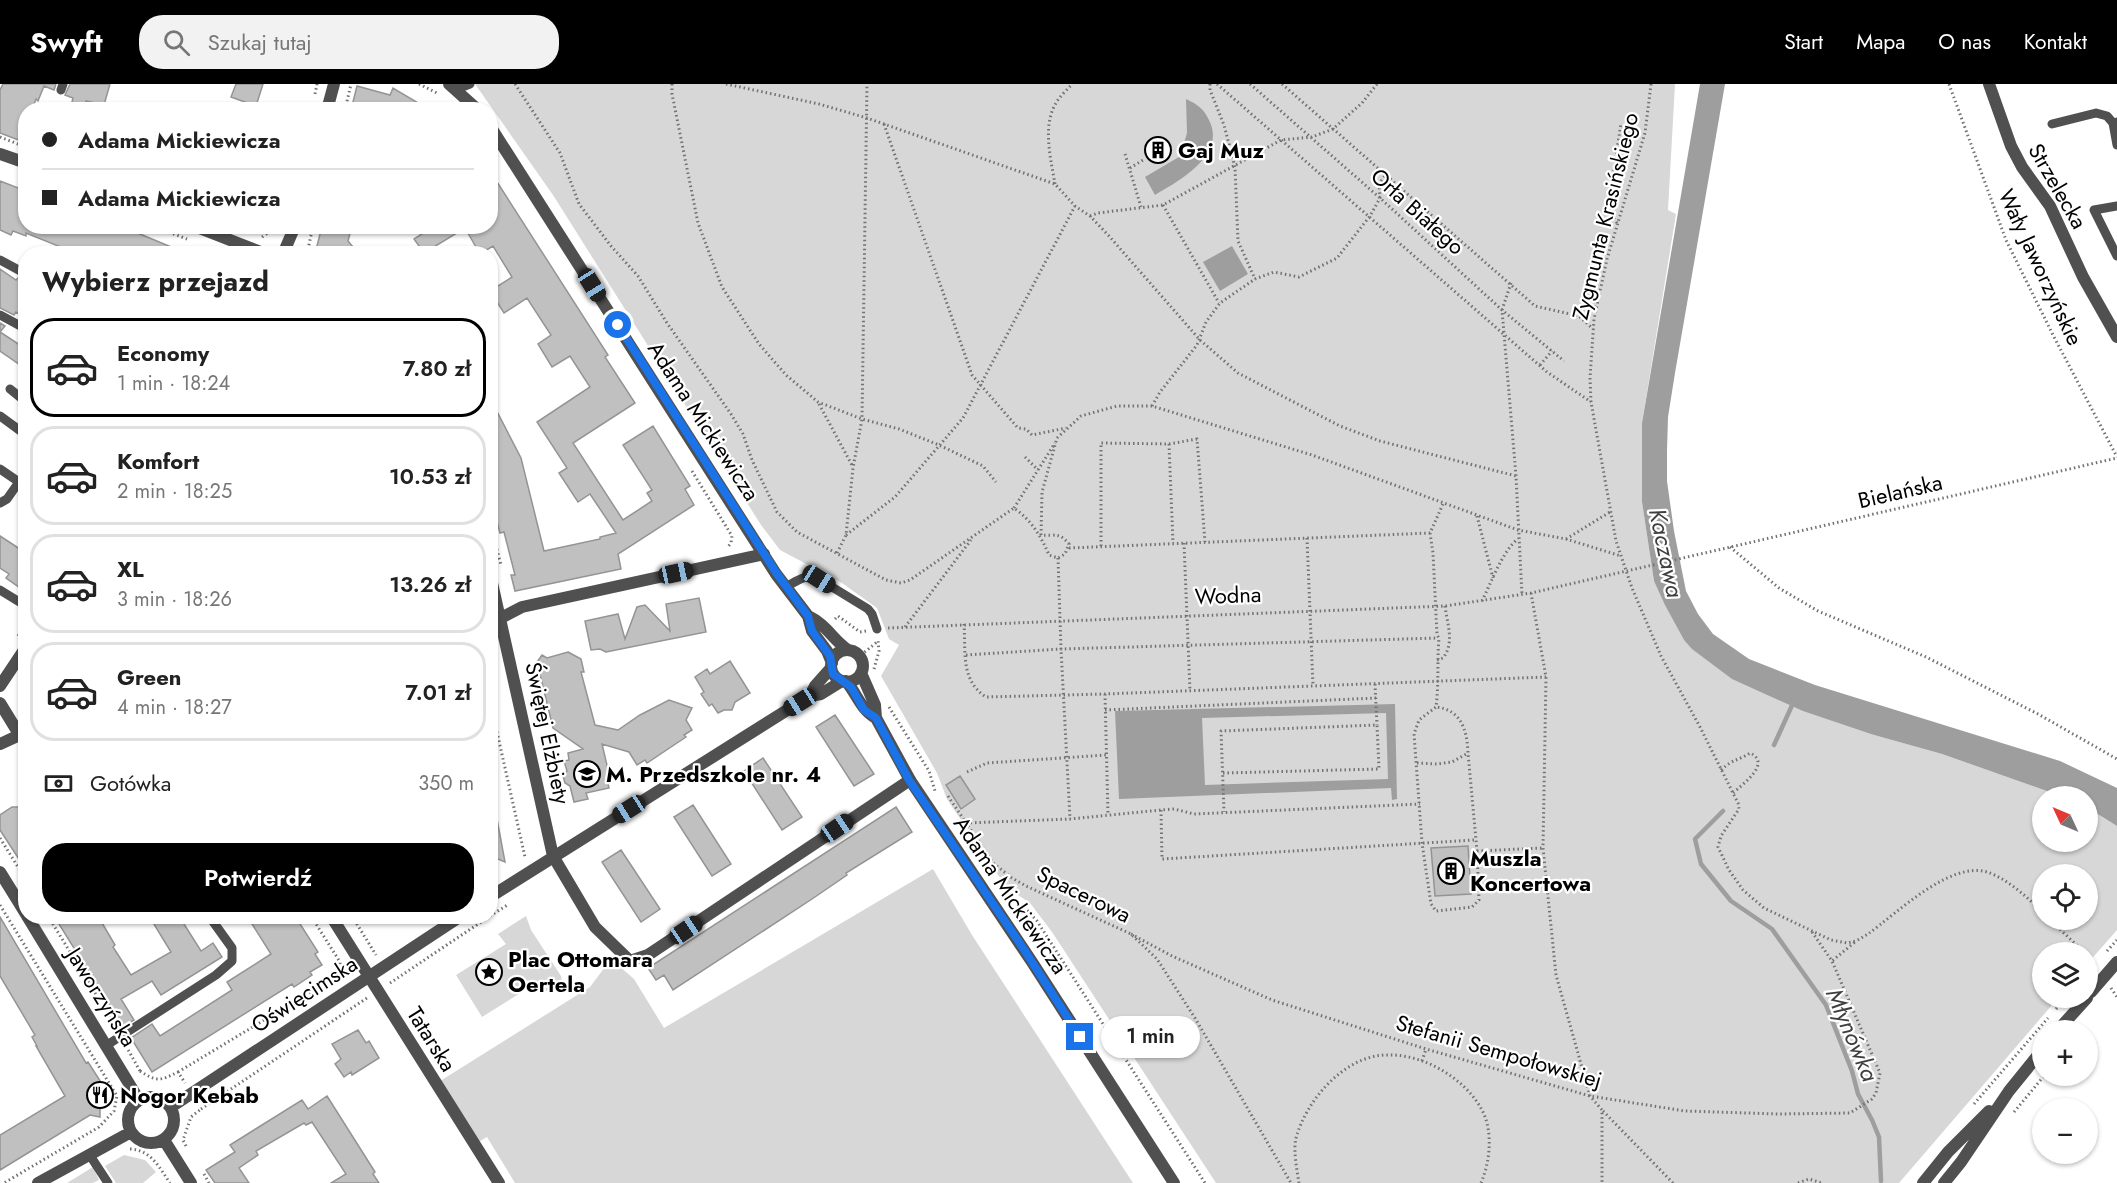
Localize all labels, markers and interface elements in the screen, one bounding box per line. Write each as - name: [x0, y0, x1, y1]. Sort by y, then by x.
- search box: [139, 15, 559, 69]
- text: Swyft: [30, 22, 103, 63]
- icon: search: [160, 26, 193, 59]
- text: Szukaj tutaj: [208, 26, 312, 58]
- text: Start: [1784, 27, 1823, 57]
- text: Mapa: [1856, 27, 1905, 57]
- text: O nas: [1938, 27, 1991, 57]
- text: Kontakt: [2024, 27, 2087, 57]
- street label: Zygmunta Krasińskiego: [1564, 109, 1646, 323]
- text: Adama Mickiewicza: [78, 124, 281, 156]
- place label: Gaj Muz: [1178, 134, 1265, 166]
- building icon: Gaj Muz: [1143, 135, 1173, 165]
- street label: Strzelecka: [2021, 137, 2095, 235]
- street label: Orła Białego: [1364, 160, 1472, 262]
- text: Adama Mickiewicza: [78, 182, 281, 214]
- street label: Wały Jaworzyńskie: [1991, 183, 2091, 351]
- text: Wybierz przejazd: [42, 262, 269, 301]
- car: [575, 265, 609, 305]
- route start: [604, 311, 631, 338]
- street label: Adama Mickiewicza: [640, 335, 768, 507]
- text: Economy: [117, 337, 209, 369]
- icon: car: [45, 341, 99, 395]
- text: 7.80 zł: [403, 352, 471, 384]
- text: 1 min · 18:24: [117, 369, 230, 398]
- text: Komfort: [117, 445, 199, 477]
- icon: car: [45, 449, 99, 503]
- text: 10.53 zł: [389, 460, 471, 492]
- street label: Bielańska: [1855, 466, 1945, 516]
- text: 2 min · 18:25: [117, 477, 232, 506]
- water label: Kaczawa: [1640, 505, 1693, 601]
- text: XL: [117, 553, 144, 585]
- icon: car: [45, 557, 99, 611]
- car: [657, 560, 695, 586]
- car: [799, 562, 839, 596]
- text: 13.26 zł: [389, 568, 471, 600]
- street label: Wodna: [1194, 578, 1262, 612]
- text: 3 min · 18:26: [117, 585, 232, 614]
- street label: Świętej Elżbiety: [517, 659, 579, 807]
- text: Green: [117, 661, 181, 693]
- icon: car: [45, 665, 99, 719]
- text: 7.01 zł: [405, 676, 471, 708]
- car: [780, 685, 820, 719]
- text: 4 min · 18:27: [117, 693, 232, 722]
- place label: M. Przedszkole nr. 4: [606, 758, 821, 790]
- school or university icon: M. Przedszkole nr. 4: [572, 759, 602, 789]
- icon: cash: [42, 767, 75, 800]
- text: Gotówka: [90, 767, 171, 799]
- text: 350 m: [418, 769, 474, 798]
- north arrow: [2032, 786, 2098, 852]
- map controls: [2032, 786, 2098, 1164]
- car: [609, 792, 649, 826]
- car: [817, 810, 857, 846]
- street label: Adama Mickiewicza: [946, 810, 1076, 980]
- place label: Muszla Koncertowa: [1470, 842, 1591, 899]
- button: Potwierdź: [42, 843, 474, 912]
- building icon: Muszla Koncertowa: [1436, 856, 1466, 886]
- street label: Spacerowa: [1031, 857, 1137, 931]
- button: locate: [2032, 864, 2098, 930]
- car: [666, 912, 706, 948]
- street label: Jaworzyńska: [57, 939, 145, 1053]
- button: layers: [2032, 942, 2098, 1008]
- place label: Plac Ottomara Oertela: [508, 943, 653, 1000]
- street label: Oświęcimska: [245, 948, 363, 1040]
- place icon: Plac Ottomara Oertela: [474, 957, 504, 987]
- water label: Młynówka: [1817, 983, 1888, 1087]
- street label: Tatarska: [400, 1000, 464, 1078]
- street label: Stefanii Sempołowskiej: [1392, 1006, 1606, 1096]
- callout: 1 min: [1101, 1016, 1200, 1058]
- button: +: [2032, 1020, 2098, 1086]
- text: 1 min: [1126, 1022, 1175, 1051]
- route end: [1066, 1023, 1093, 1050]
- place label: Nogor Kebab: [120, 1079, 259, 1111]
- restaurant icon: Nogor Kebab: [85, 1080, 115, 1110]
- button: −: [2032, 1098, 2098, 1164]

